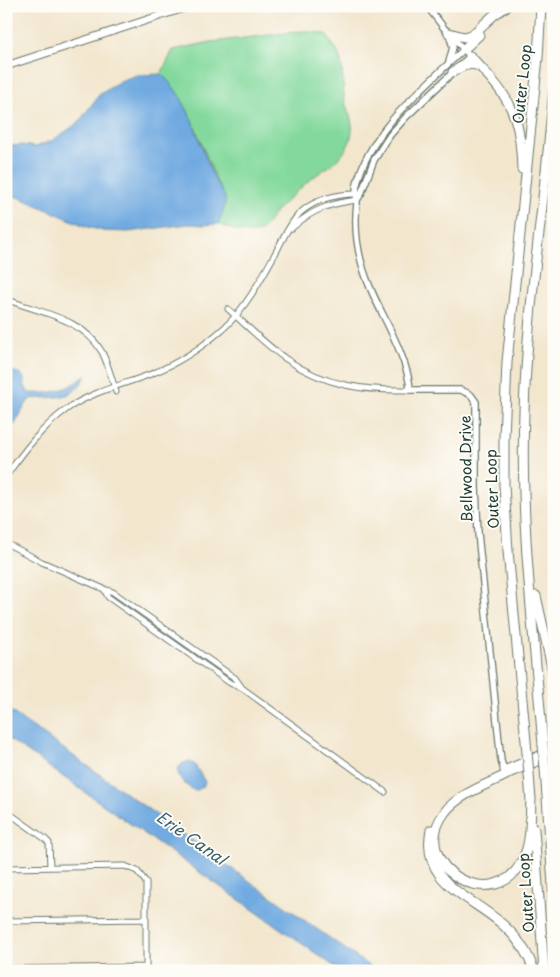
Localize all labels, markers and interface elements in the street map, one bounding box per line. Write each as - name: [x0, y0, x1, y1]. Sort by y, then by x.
- street label: Outer Loop: [505, 43, 537, 125]
- street label: Bellwood Drive: [453, 415, 477, 523]
- street label: Outer Loop: [478, 449, 504, 529]
- water label: Erie Canal: [152, 804, 234, 871]
- street label: Outer Loop: [511, 852, 539, 934]

